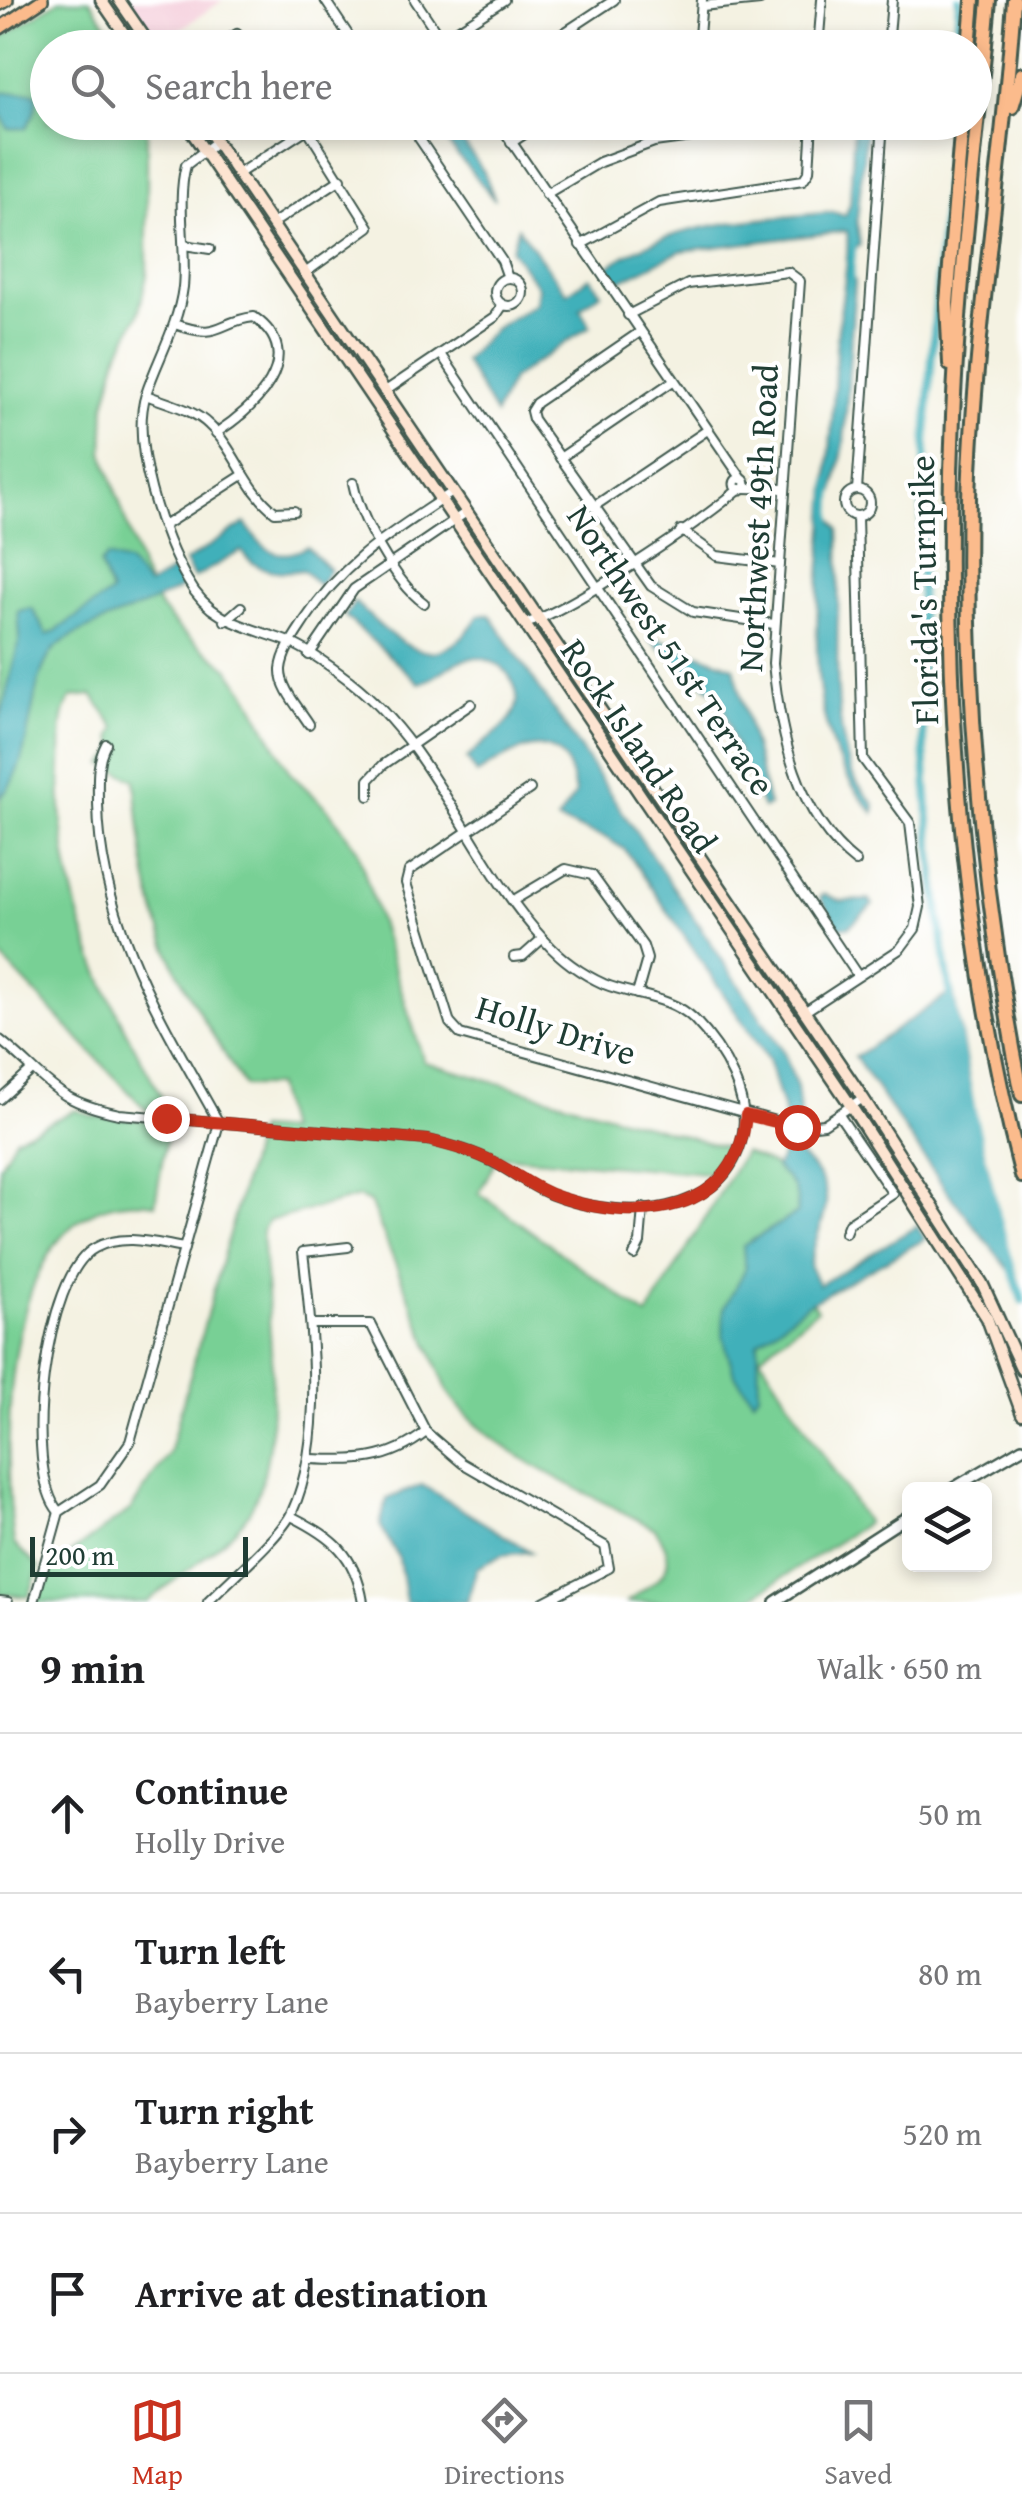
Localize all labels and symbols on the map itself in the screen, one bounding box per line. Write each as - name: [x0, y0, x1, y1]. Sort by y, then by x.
- street label: Northwest 49th Road: [724, 362, 791, 673]
- street label: Florida's Turnpike: [896, 455, 951, 725]
- street label: Northwest 51st Terrace: [555, 494, 788, 805]
- street label: Rock Island Road: [549, 628, 730, 863]
- street label: Holly Drive: [470, 981, 642, 1078]
- route end: [144, 1096, 190, 1142]
- route start: [775, 1105, 821, 1151]
- scale bar: [30, 1532, 248, 1576]

